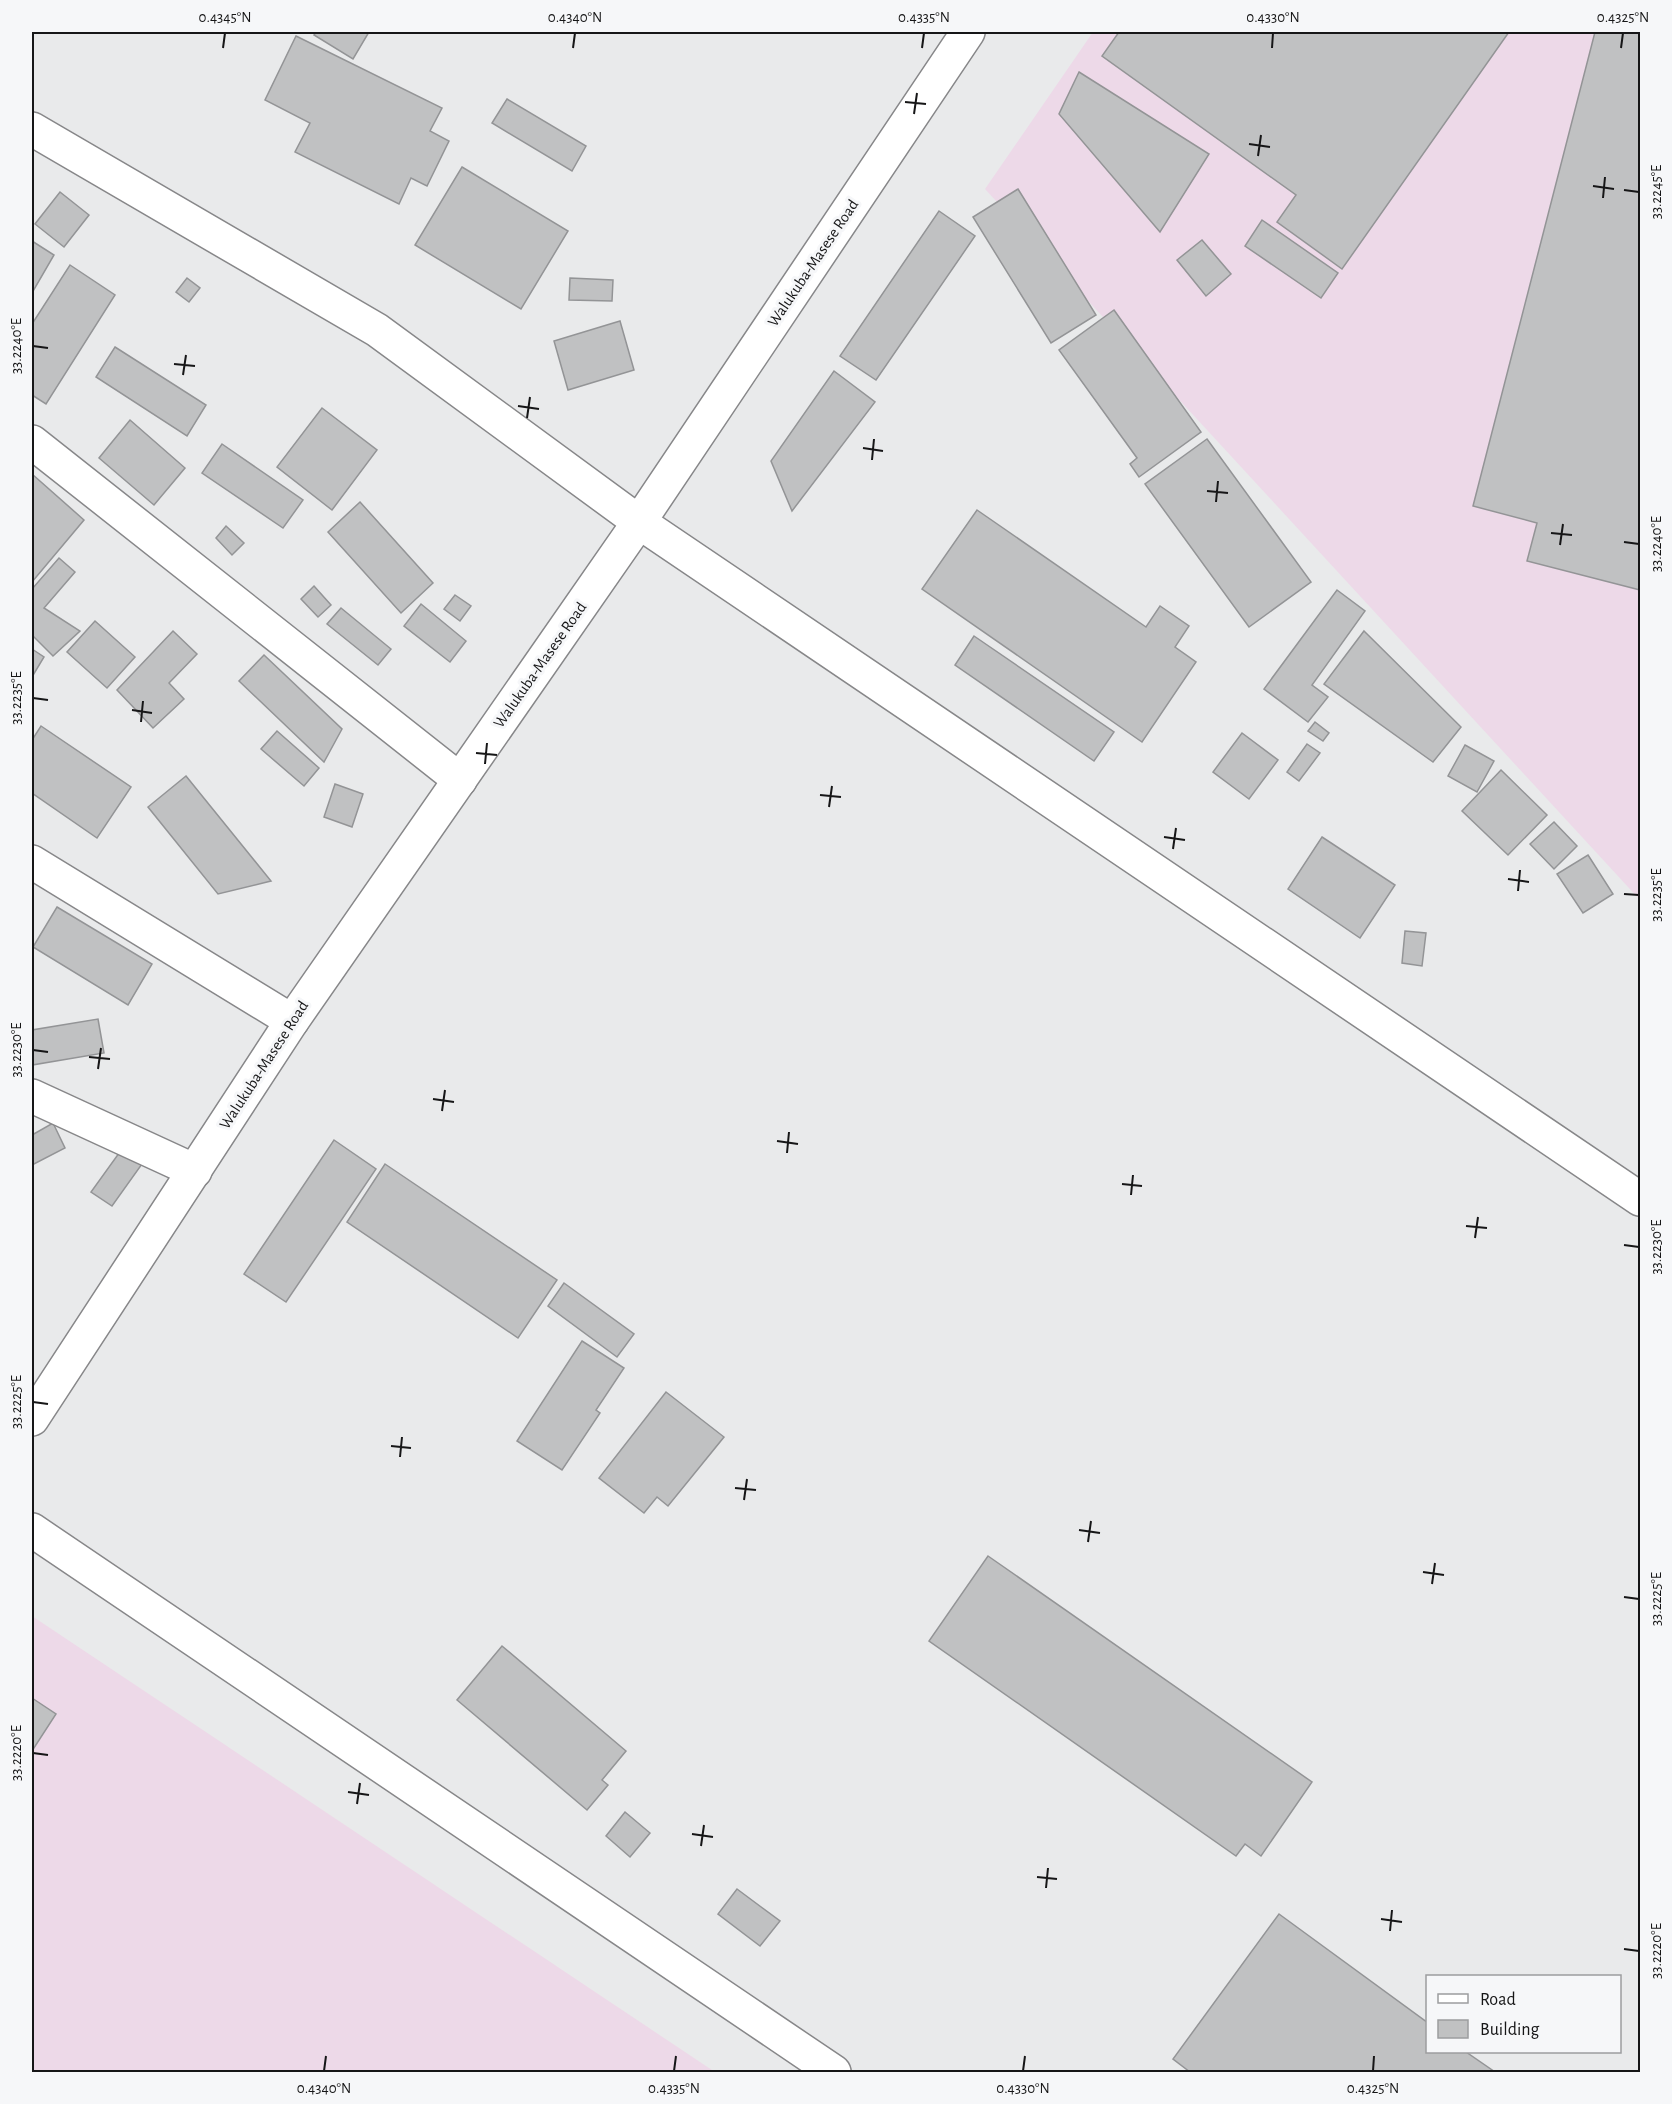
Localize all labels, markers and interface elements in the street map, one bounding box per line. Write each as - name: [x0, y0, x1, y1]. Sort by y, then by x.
- text: 0.4345°N: [199, 10, 251, 25]
- text: 0.4340°N: [548, 10, 602, 25]
- text: 0.4335°N: [898, 10, 950, 25]
- text: 0.4330°N: [1246, 10, 1300, 25]
- text: 0.4325°N: [1597, 10, 1649, 25]
- text: 33.2245°E: [1649, 165, 1664, 219]
- street label: Walukuba-Masese Road: [765, 197, 861, 329]
- text: 33.2240°E: [9, 318, 24, 374]
- text: 33.2240°E: [1649, 516, 1664, 572]
- street label: Walukuba-Masese Road: [491, 599, 589, 731]
- text: 33.2235°E: [9, 671, 24, 725]
- text: 33.2235°E: [1649, 868, 1664, 922]
- street label: Walukuba-Masese Road: [217, 998, 311, 1132]
- text: 33.2230°E: [9, 1022, 24, 1078]
- text: 33.2230°E: [1649, 1219, 1664, 1275]
- text: 33.2225°E: [9, 1375, 24, 1429]
- text: 33.2225°E: [1649, 1572, 1664, 1626]
- text: 33.2220°E: [9, 1725, 24, 1781]
- text: 33.2220°E: [1649, 1923, 1664, 1979]
- legend: [1426, 1975, 1621, 2053]
- text: Road: [1480, 1991, 1516, 2009]
- text: Building: [1480, 2021, 1540, 2039]
- text: 0.4340°N: [297, 2081, 351, 2096]
- text: 0.4335°N: [648, 2081, 700, 2096]
- text: 0.4330°N: [996, 2081, 1050, 2096]
- text: 0.4325°N: [1347, 2081, 1399, 2096]

